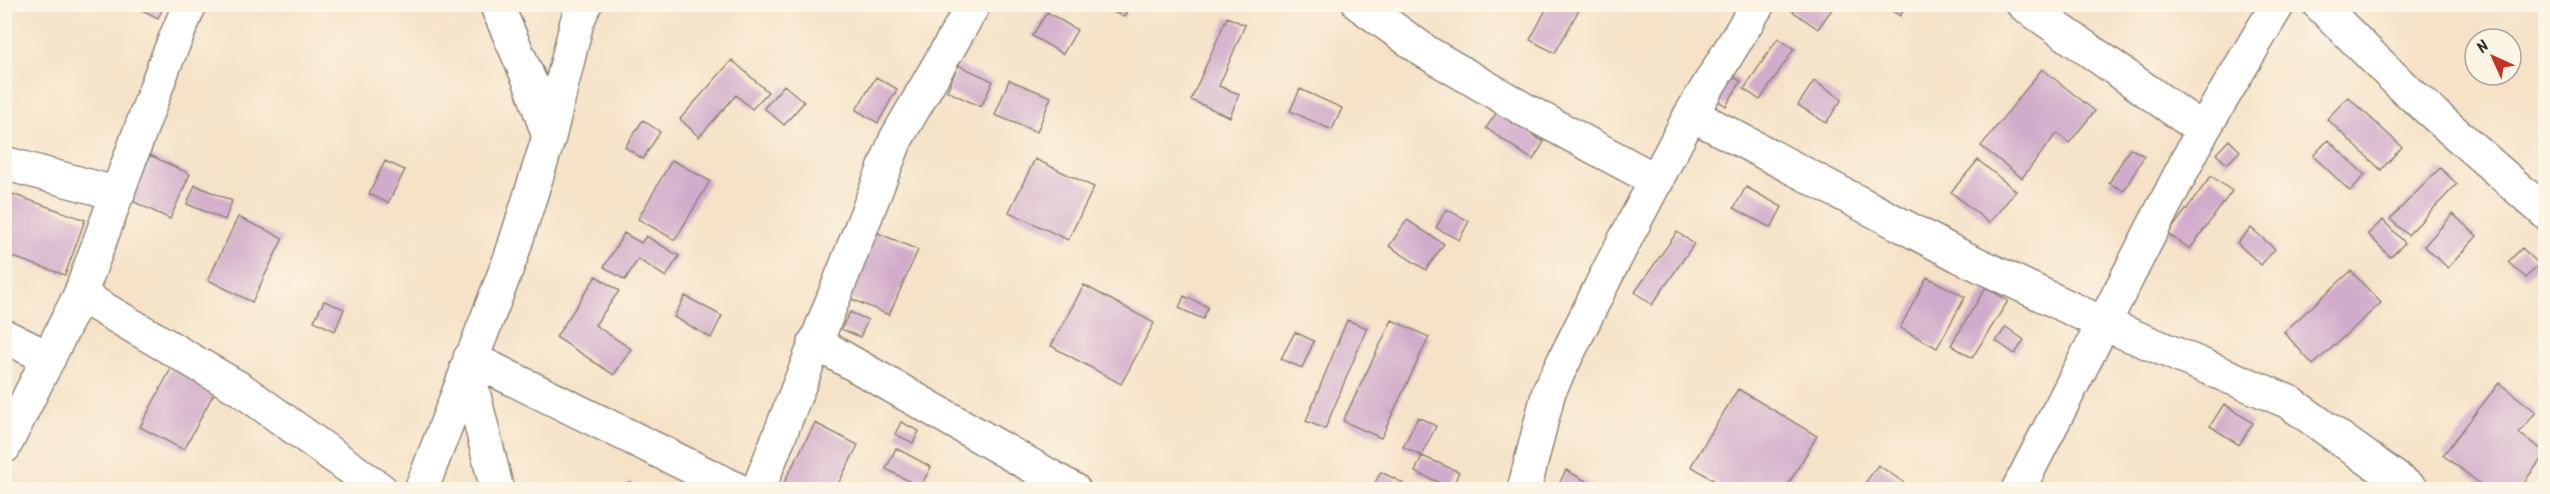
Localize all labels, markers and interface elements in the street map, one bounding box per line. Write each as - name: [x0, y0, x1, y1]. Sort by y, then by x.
- north arrow: [2463, 27, 2523, 87]
- text: N: [2471, 35, 2496, 60]

